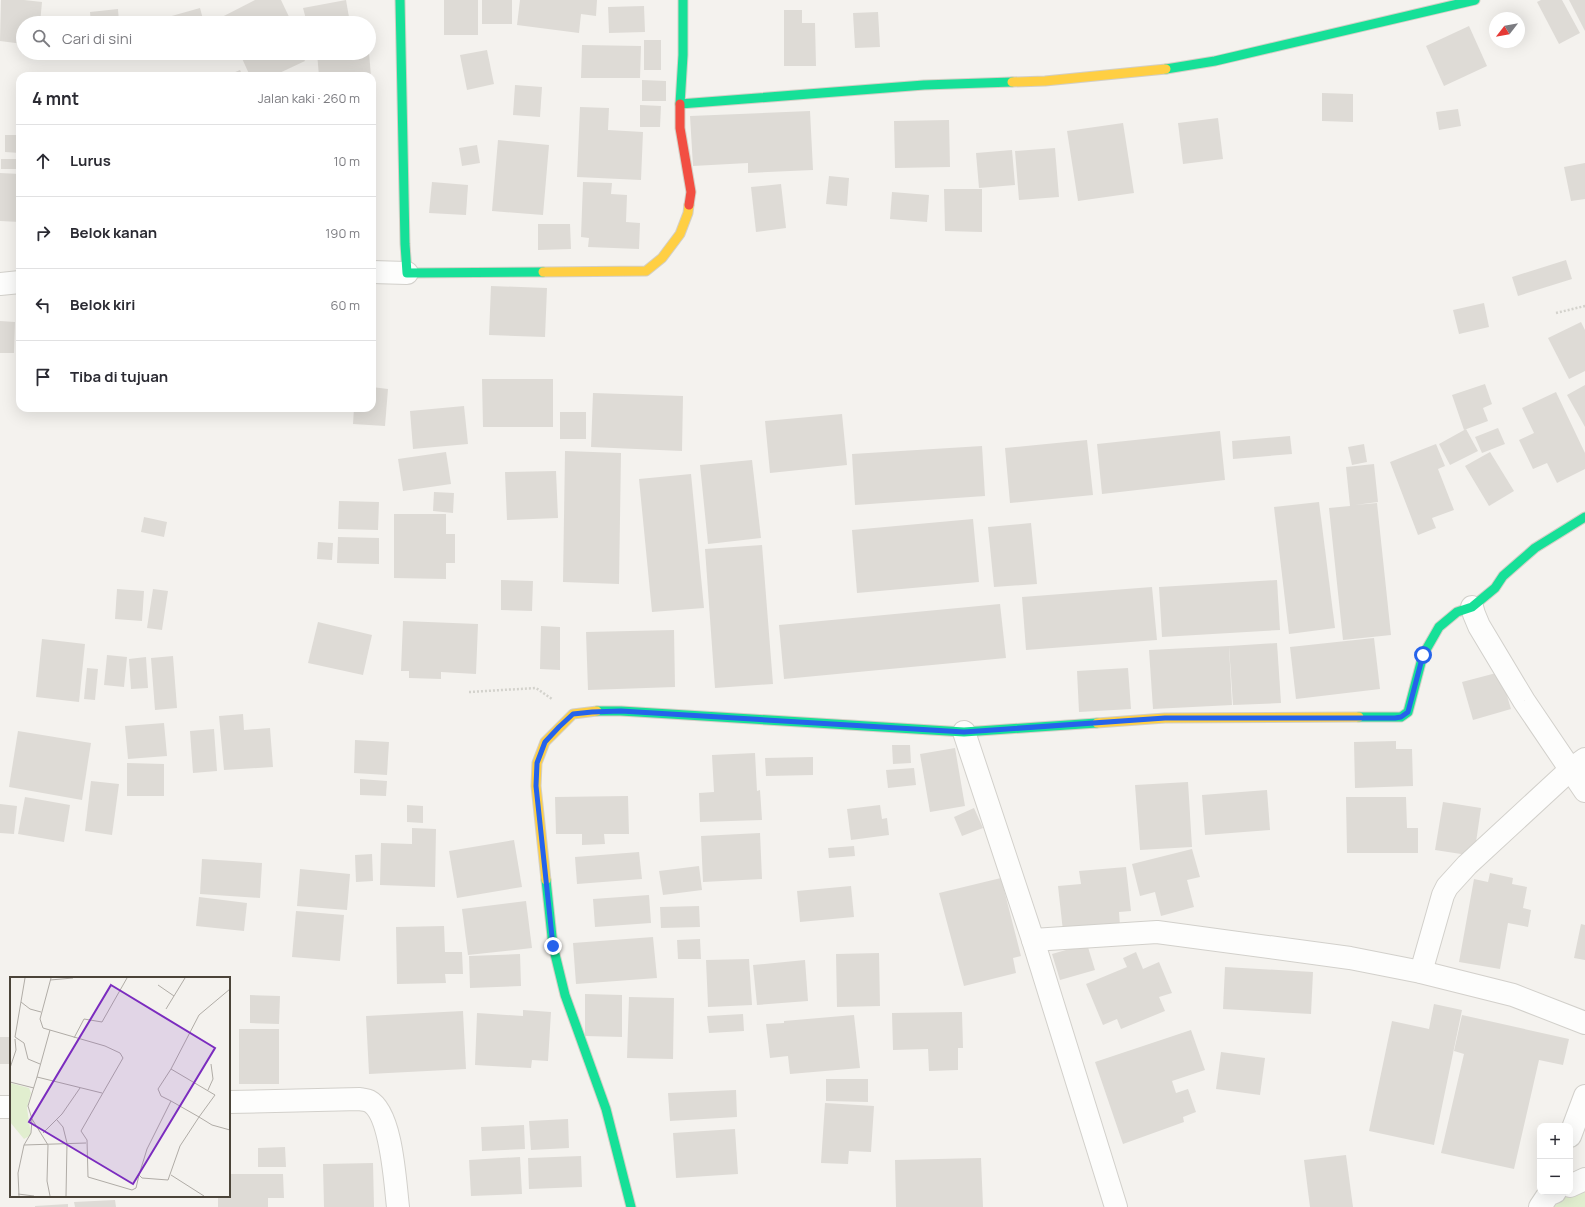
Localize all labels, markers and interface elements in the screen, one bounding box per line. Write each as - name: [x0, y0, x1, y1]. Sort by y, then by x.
- north arrow: [1489, 12, 1525, 48]
- search box: [16, 16, 376, 60]
- icon: search: [30, 27, 52, 49]
- text: Cari di sini: [62, 28, 132, 49]
- text: 4 mnt: [32, 87, 79, 110]
- text: Jalan kaki · 260 m: [258, 89, 360, 107]
- icon: ahead: [32, 150, 54, 172]
- text: Lurus: [70, 150, 111, 171]
- text: 10 m: [333, 152, 360, 170]
- icon: right: [32, 222, 54, 244]
- text: Belok kanan: [70, 222, 157, 243]
- text: 190 m: [325, 224, 360, 242]
- icon: left: [32, 294, 54, 316]
- text: Belok kiri: [70, 294, 136, 315]
- text: 60 m: [330, 296, 360, 314]
- icon: arrive: [32, 366, 54, 388]
- text: Tiba di tujuan: [70, 366, 168, 387]
- route start: [1414, 646, 1432, 664]
- route end: [544, 937, 562, 955]
- inset map: [10, 977, 230, 1197]
- map controls: [1537, 1123, 1573, 1195]
- button: +: [1537, 1123, 1573, 1159]
- button: −: [1537, 1159, 1573, 1195]

